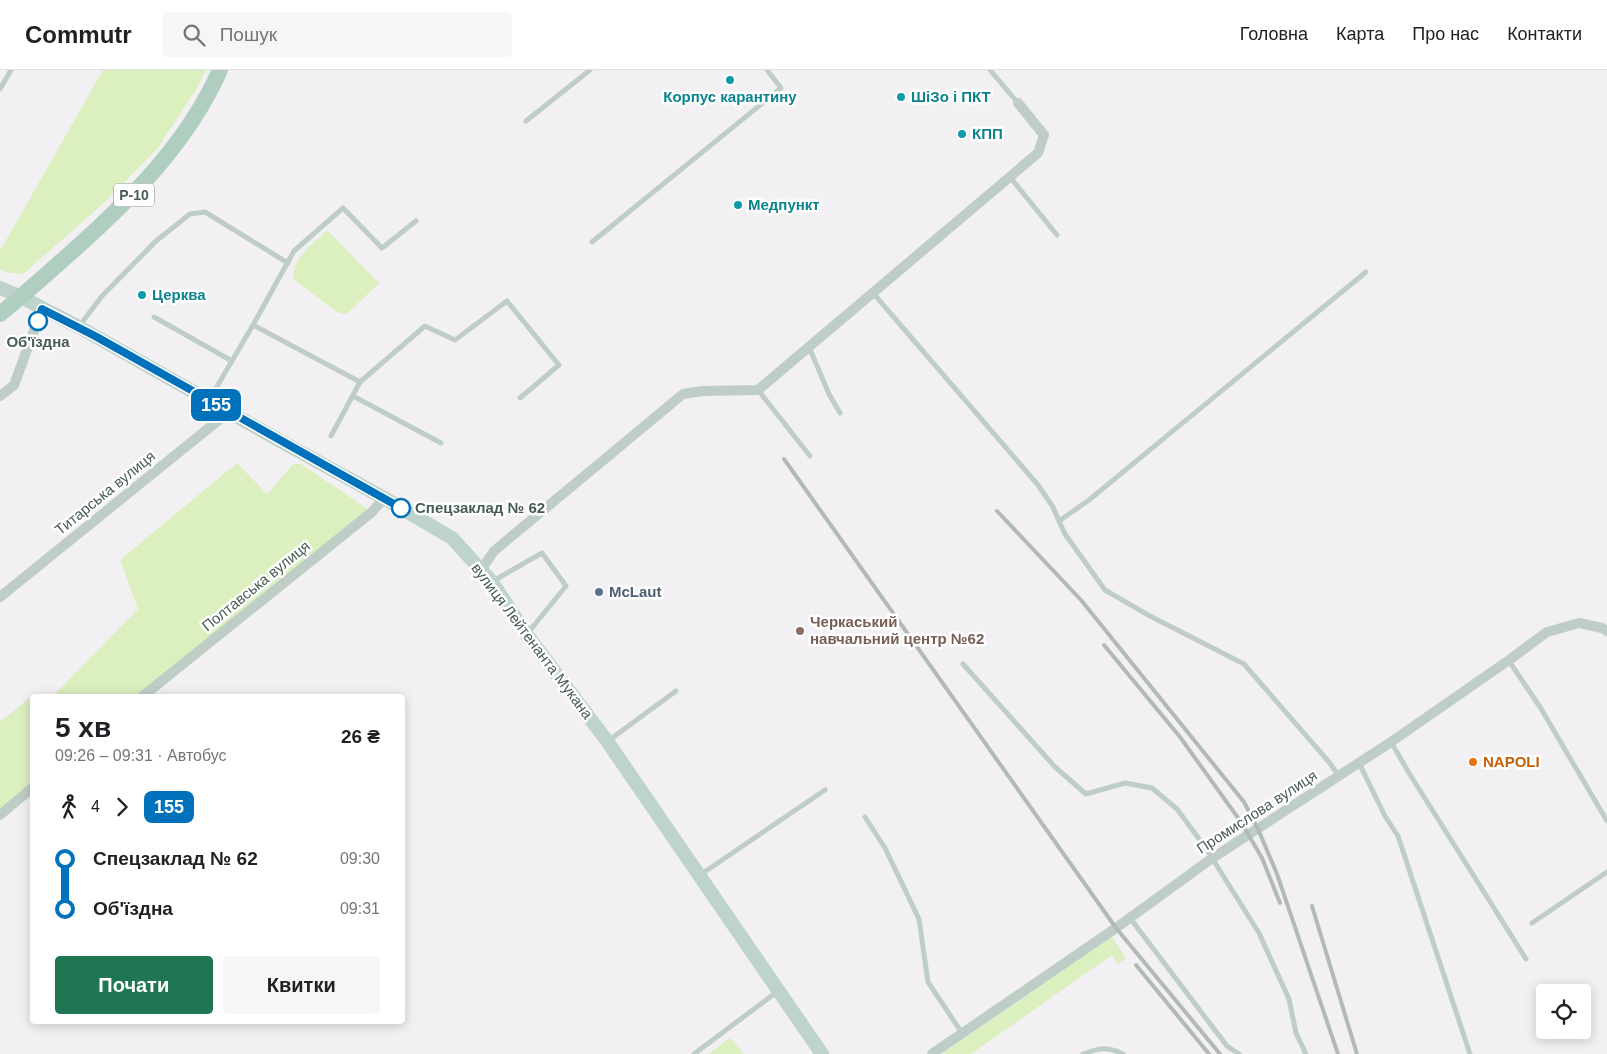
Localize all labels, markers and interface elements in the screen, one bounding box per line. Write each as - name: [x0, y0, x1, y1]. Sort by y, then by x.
- search box: [162, 12, 512, 57]
- text: Commutr: [25, 21, 132, 48]
- icon: search: [180, 21, 208, 49]
- text: Пошук: [220, 24, 277, 45]
- text: Головна: [1240, 24, 1308, 44]
- text: Карта: [1336, 24, 1384, 44]
- text: Про нас: [1412, 24, 1479, 44]
- text: Контакти: [1507, 24, 1582, 44]
- marker: Корпус карантину: [724, 74, 736, 86]
- place label: Корпус карантину: [663, 88, 797, 105]
- place label: ШіЗо і ПКТ: [911, 88, 991, 105]
- marker: ШіЗо і ПКТ: [895, 91, 907, 103]
- place label: КПП: [972, 125, 1003, 142]
- marker: КПП: [956, 128, 968, 140]
- road number: Р-10: [114, 184, 154, 206]
- place label: Медпункт: [748, 196, 820, 213]
- marker: Медпункт: [732, 199, 744, 211]
- place label: Церква: [152, 286, 206, 303]
- marker: Церква: [136, 289, 148, 301]
- marker: Об'їздна: [28, 311, 48, 331]
- place label: Об'їздна: [6, 333, 70, 350]
- line badge: 155: [187, 389, 245, 421]
- text: 155: [201, 395, 231, 415]
- street label: Титарська вулиця: [51, 447, 158, 538]
- marker: Спецзаклад № 62: [391, 498, 411, 518]
- place label: Спецзаклад № 62: [415, 499, 545, 516]
- street label: Полтавська вулиця: [198, 537, 313, 634]
- street label: вулиця Лейтенанта Мукана: [468, 559, 597, 722]
- place label: McLaut: [609, 583, 662, 600]
- marker: McLaut: [593, 586, 605, 598]
- place label: Черкаський навчальний центр №62: [810, 613, 984, 647]
- marker: Черкаський навчальний центр №62: [794, 625, 806, 637]
- text: 5 хв: [55, 712, 111, 743]
- text: 26 ₴: [341, 726, 380, 747]
- text: 09:26 – 09:31 · Автобус: [55, 747, 227, 764]
- place label: NAPOLI: [1483, 753, 1540, 770]
- marker: NAPOLI: [1467, 756, 1479, 768]
- street label: Промислова вулиця: [1193, 766, 1320, 857]
- icon: walk: [55, 793, 83, 821]
- icon: forward: [108, 793, 136, 821]
- text: 155: [154, 797, 184, 817]
- text: 4: [91, 798, 100, 815]
- text: Спецзаклад № 62: [93, 848, 258, 869]
- text: 09:30: [340, 850, 380, 867]
- text: Об'їздна: [93, 898, 173, 919]
- text: 09:31: [340, 900, 380, 917]
- button: Почати: [55, 956, 213, 1014]
- button: Квитки: [223, 956, 380, 1014]
- map controls: [1536, 984, 1591, 1039]
- button: locate: [1536, 984, 1591, 1039]

